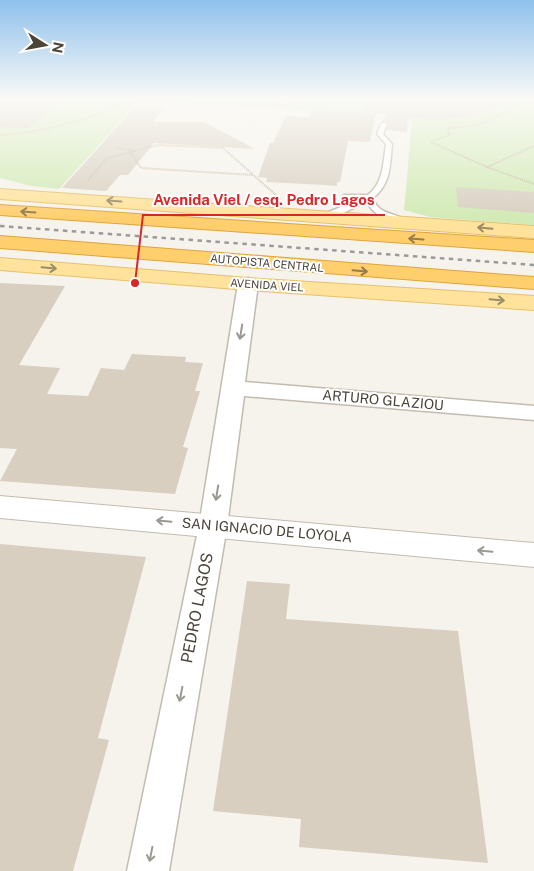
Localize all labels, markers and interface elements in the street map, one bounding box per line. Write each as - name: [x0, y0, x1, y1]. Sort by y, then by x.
- north arrow: [20, 20, 70, 70]
- text: N: [49, 41, 67, 54]
- callout: Avenida Viel / esq. Pedro Lagos: [143, 185, 385, 215]
- text: Avenida Viel / esq. Pedro Lagos: [153, 191, 375, 208]
- one-way arrow: [106, 197, 122, 206]
- one-way arrow: [20, 207, 36, 216]
- one-way arrow: [478, 224, 494, 233]
- one-way arrow: [408, 234, 424, 243]
- street label: AUTOPISTA CENTRAL: [210, 252, 324, 274]
- one-way arrow: [40, 263, 56, 272]
- one-way arrow: [352, 266, 368, 276]
- street label: AVENIDA VIEL: [230, 276, 304, 294]
- one-way arrow: [488, 295, 504, 305]
- one-way arrow: [236, 324, 246, 340]
- street label: ARTURO GLAZIOU: [322, 387, 444, 413]
- one-way arrow: [212, 484, 222, 500]
- street label: SAN IGNACIO DE LOYOLA: [181, 515, 353, 545]
- one-way arrow: [157, 516, 173, 526]
- one-way arrow: [478, 546, 494, 555]
- street label: PEDRO LAGOS: [177, 551, 217, 665]
- one-way arrow: [176, 686, 186, 702]
- one-way arrow: [146, 845, 155, 861]

